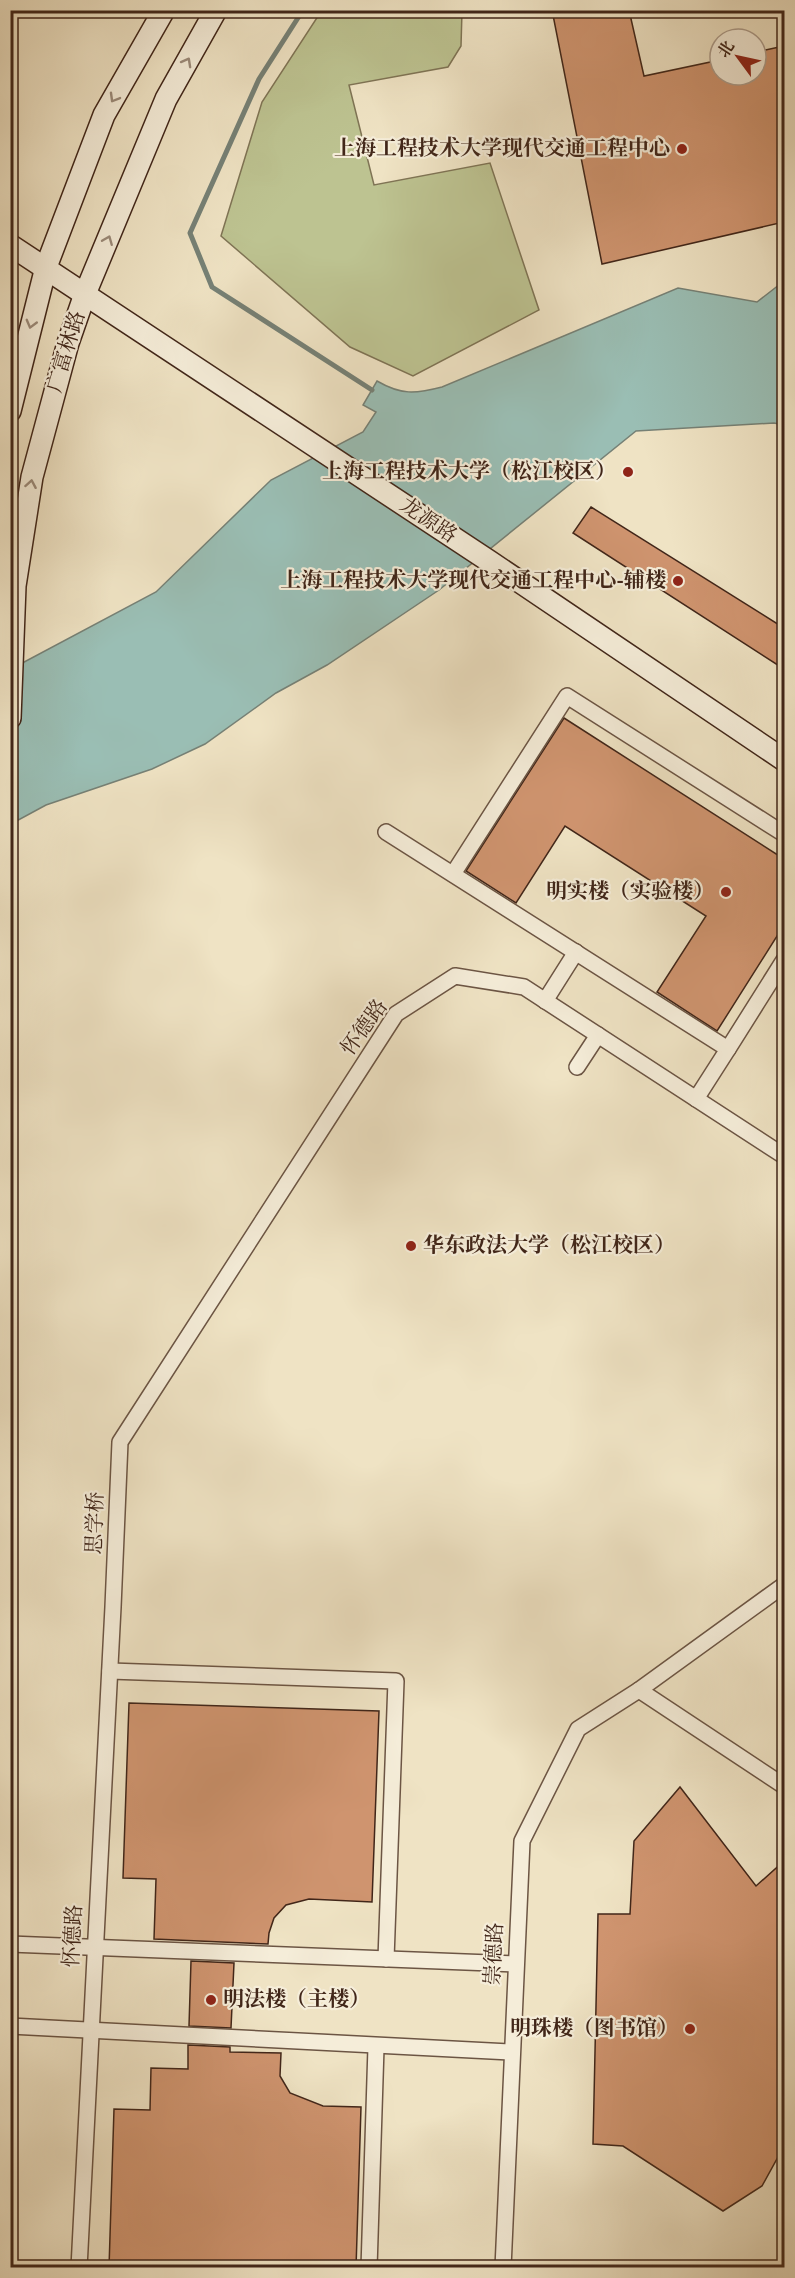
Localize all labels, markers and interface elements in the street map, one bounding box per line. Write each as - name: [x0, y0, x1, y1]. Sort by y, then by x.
- north arrow: [708, 27, 768, 87]
- text: 北: [714, 38, 738, 61]
- one-way arrow: [180, 58, 191, 68]
- one-way arrow: [110, 91, 121, 102]
- place label: 上海工程技术大学现代交通工程中心: [334, 136, 670, 160]
- marker: 上海工程技术大学现代交通工程中心: [675, 142, 689, 156]
- one-way arrow: [101, 235, 113, 246]
- street label: 广富林路: [43, 308, 89, 395]
- one-way arrow: [26, 319, 39, 329]
- place label: 上海工程技术大学（松江校区）: [322, 459, 616, 483]
- marker: 上海工程技术大学（松江校区）: [621, 465, 635, 479]
- one-way arrow: [25, 479, 37, 489]
- street label: 龙源路: [396, 493, 461, 547]
- place label: 上海工程技术大学现代交通工程中心-辅楼: [280, 568, 666, 592]
- marker: 上海工程技术大学现代交通工程中心-辅楼: [671, 574, 685, 588]
- place label: 明实楼（实验楼）: [546, 879, 714, 903]
- marker: 明实楼（实验楼）: [719, 885, 733, 899]
- street label: 怀德路: [336, 995, 392, 1060]
- place label: 华东政法大学（松江校区）: [423, 1233, 675, 1257]
- marker: 华东政法大学（松江校区）: [404, 1239, 418, 1253]
- street label: 思学桥: [82, 1491, 108, 1555]
- street label: 怀德路: [60, 1904, 86, 1968]
- street label: 崇德路: [481, 1922, 507, 1986]
- place label: 明法楼（主楼）: [223, 1987, 370, 2011]
- marker: 明法楼（主楼）: [204, 1993, 218, 2007]
- place label: 明珠楼（图书馆）: [510, 2016, 678, 2040]
- marker: 明珠楼（图书馆）: [683, 2022, 697, 2036]

